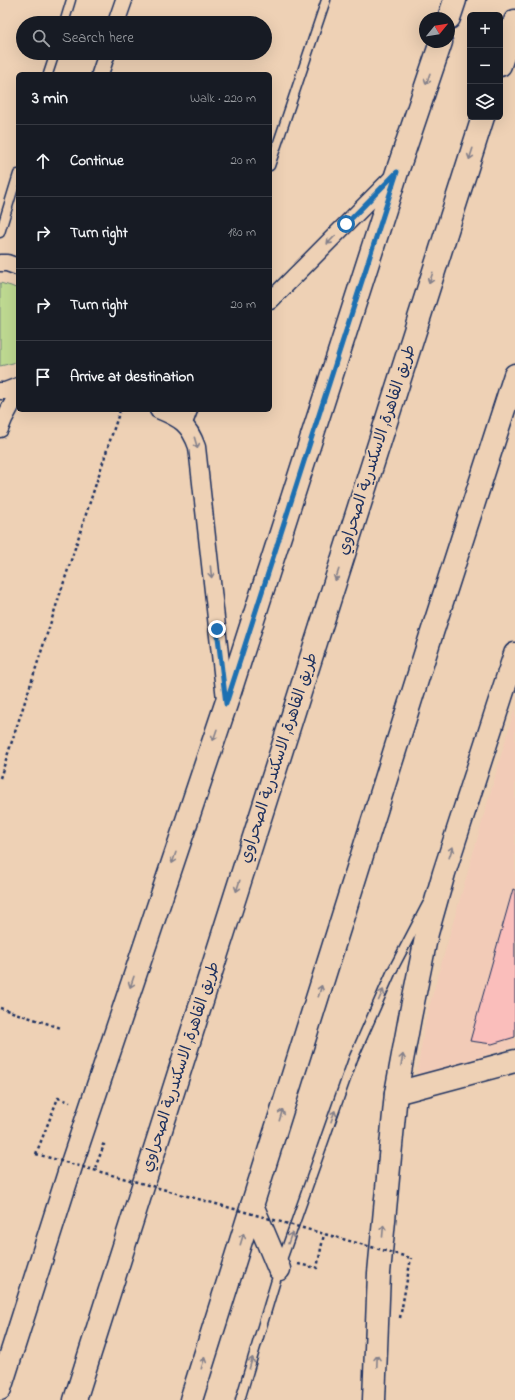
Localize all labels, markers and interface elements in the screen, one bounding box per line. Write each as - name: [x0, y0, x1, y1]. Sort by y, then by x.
- north arrow: [419, 12, 455, 48]
- map controls: [467, 12, 503, 120]
- button: +: [467, 12, 503, 48]
- search box: [16, 16, 272, 60]
- icon: search: [30, 27, 52, 49]
- text: Search here: [62, 27, 134, 49]
- button: −: [467, 48, 503, 84]
- one-way arrow: [424, 73, 432, 85]
- button: layers: [467, 84, 503, 120]
- text: 3 min: [32, 86, 68, 111]
- text: Walk · 220 m: [190, 89, 256, 108]
- one-way arrow: [467, 147, 474, 160]
- icon: ahead: [32, 150, 54, 172]
- text: Continue: [70, 150, 124, 172]
- text: 20 m: [231, 151, 256, 170]
- route start: [337, 215, 355, 233]
- icon: right: [32, 222, 54, 244]
- text: Turn right: [70, 222, 128, 244]
- text: 180 m: [228, 223, 256, 242]
- one-way arrow: [326, 235, 336, 245]
- one-way arrow: [427, 272, 435, 284]
- icon: right: [32, 294, 54, 316]
- text: Turn right: [70, 294, 128, 316]
- text: 20 m: [231, 295, 256, 314]
- street label: طريق القاهرة, الاسكندرية الصحراوي: [332, 342, 422, 558]
- icon: arrive: [32, 366, 54, 388]
- text: Arrive at destination: [70, 366, 194, 388]
- one-way arrow: [193, 437, 200, 450]
- one-way arrow: [207, 565, 215, 578]
- one-way arrow: [333, 569, 340, 582]
- route end: [208, 620, 226, 638]
- street label: طريق القاهرة, الاسكندرية الصحراوي: [234, 650, 324, 866]
- one-way arrow: [211, 729, 218, 742]
- one-way arrow: [448, 846, 455, 859]
- one-way arrow: [170, 852, 177, 865]
- one-way arrow: [234, 879, 241, 892]
- street label: طريق القاهرة, الاسكندرية الصحراوي: [136, 959, 226, 1175]
- one-way arrow: [128, 975, 136, 987]
- one-way arrow: [317, 984, 324, 997]
- one-way arrow: [378, 989, 385, 1001]
- one-way arrow: [398, 1054, 406, 1067]
- one-way arrow: [278, 1108, 285, 1121]
- one-way arrow: [329, 1110, 337, 1122]
- one-way arrow: [380, 1225, 387, 1238]
- one-way arrow: [239, 1232, 246, 1245]
- one-way arrow: [286, 1233, 294, 1245]
- one-way arrow: [373, 1355, 380, 1368]
- one-way arrow: [200, 1356, 207, 1369]
- one-way arrow: [248, 1356, 255, 1369]

